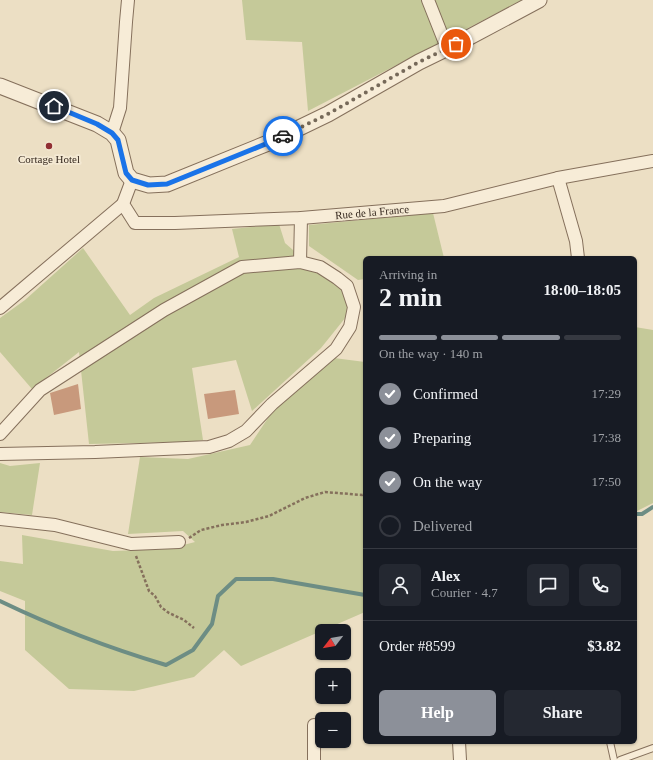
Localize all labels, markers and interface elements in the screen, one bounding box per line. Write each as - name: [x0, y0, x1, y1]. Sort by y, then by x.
- pin: [439, 27, 473, 61]
- icon: bag: [445, 33, 467, 55]
- pin: [37, 89, 71, 123]
- icon: home: [43, 95, 65, 117]
- courier: [263, 116, 303, 156]
- icon: car: [272, 125, 294, 147]
- marker: Cortage Hotel: [44, 141, 54, 151]
- place label: Cortage Hotel: [18, 153, 80, 165]
- street label: Rue de la France: [335, 203, 410, 221]
- text: Arriving in: [379, 267, 437, 282]
- text: 18:00–18:05: [544, 282, 621, 298]
- text: 2 min: [379, 283, 442, 312]
- text: On the way · 140 m: [379, 346, 483, 361]
- icon: check: [379, 383, 401, 405]
- text: Confirmed: [413, 386, 478, 402]
- text: 17:29: [591, 386, 621, 401]
- icon: check: [379, 427, 401, 449]
- text: Preparing: [413, 430, 471, 446]
- text: 17:38: [591, 430, 621, 445]
- icon: check: [379, 471, 401, 493]
- text: On the way: [413, 474, 482, 490]
- text: 17:50: [591, 474, 621, 489]
- text: Delivered: [413, 518, 472, 534]
- button: person: [379, 564, 421, 606]
- button: chat: [527, 564, 569, 606]
- button: phone: [579, 564, 621, 606]
- text: Alex: [431, 568, 460, 584]
- text: Courier · 4.7: [431, 585, 498, 600]
- north arrow: [315, 624, 351, 660]
- map controls: [315, 624, 351, 748]
- text: Order #8599: [379, 638, 455, 654]
- text: $3.82: [587, 638, 621, 654]
- button: +: [315, 668, 351, 704]
- button: Help: [379, 690, 496, 736]
- button: Share: [504, 690, 621, 736]
- button: −: [315, 712, 351, 748]

